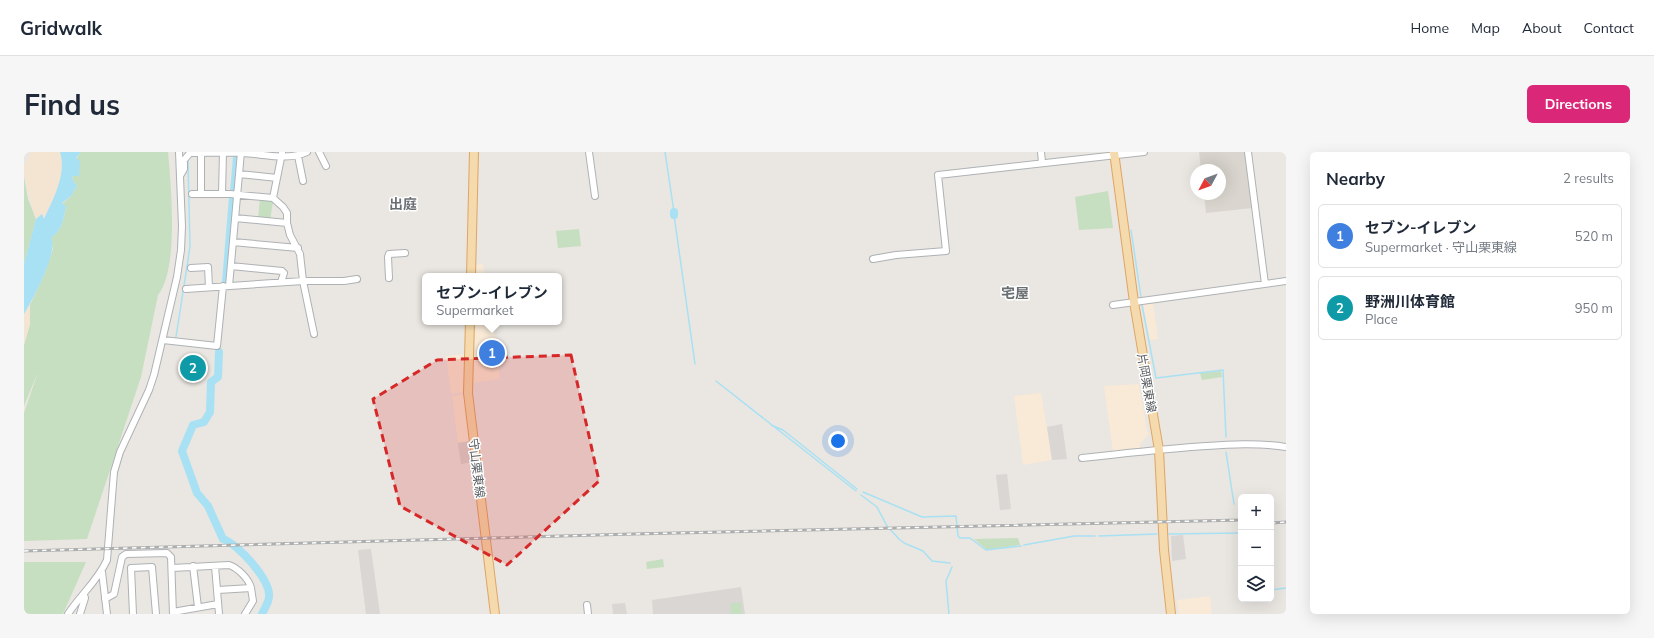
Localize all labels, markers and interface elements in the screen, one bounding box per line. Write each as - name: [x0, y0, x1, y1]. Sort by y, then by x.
- text: Gridwalk: [20, 16, 102, 40]
- text: Home: [1410, 19, 1449, 37]
- text: Map: [1471, 19, 1500, 37]
- text: About: [1522, 19, 1562, 37]
- text: Contact: [1584, 19, 1634, 37]
- button: Directions: [1527, 85, 1630, 123]
- text: Find us: [24, 87, 120, 122]
- north arrow: [1190, 164, 1226, 200]
- text: Nearby: [1326, 168, 1385, 189]
- text: 2 results: [1563, 170, 1614, 186]
- district label: 出庭: [389, 195, 417, 213]
- text: セブン-イレブン: [1365, 218, 1477, 237]
- text: 1: [1336, 228, 1344, 244]
- text: 520 m: [1575, 228, 1613, 244]
- text: Supermarket · 守山栗東線: [1365, 239, 1517, 255]
- popup: [422, 273, 562, 325]
- text: セブン-イレブン: [436, 283, 548, 302]
- district label: 宅屋: [1001, 284, 1029, 302]
- text: 野洲川体育館: [1365, 292, 1455, 311]
- text: 2: [1336, 300, 1344, 316]
- text: 950 m: [1575, 300, 1613, 316]
- text: Supermarket: [436, 302, 513, 318]
- text: Place: [1365, 311, 1398, 327]
- pin: 1: [479, 338, 505, 368]
- street label: 片岡栗東線: [1134, 352, 1160, 414]
- pin: 2: [180, 353, 206, 383]
- your location: [828, 431, 848, 451]
- street label: 守山栗東線: [466, 437, 488, 499]
- map controls: [1238, 494, 1274, 602]
- button: +: [1238, 494, 1274, 530]
- button: −: [1238, 530, 1274, 566]
- button: layers: [1238, 566, 1274, 602]

